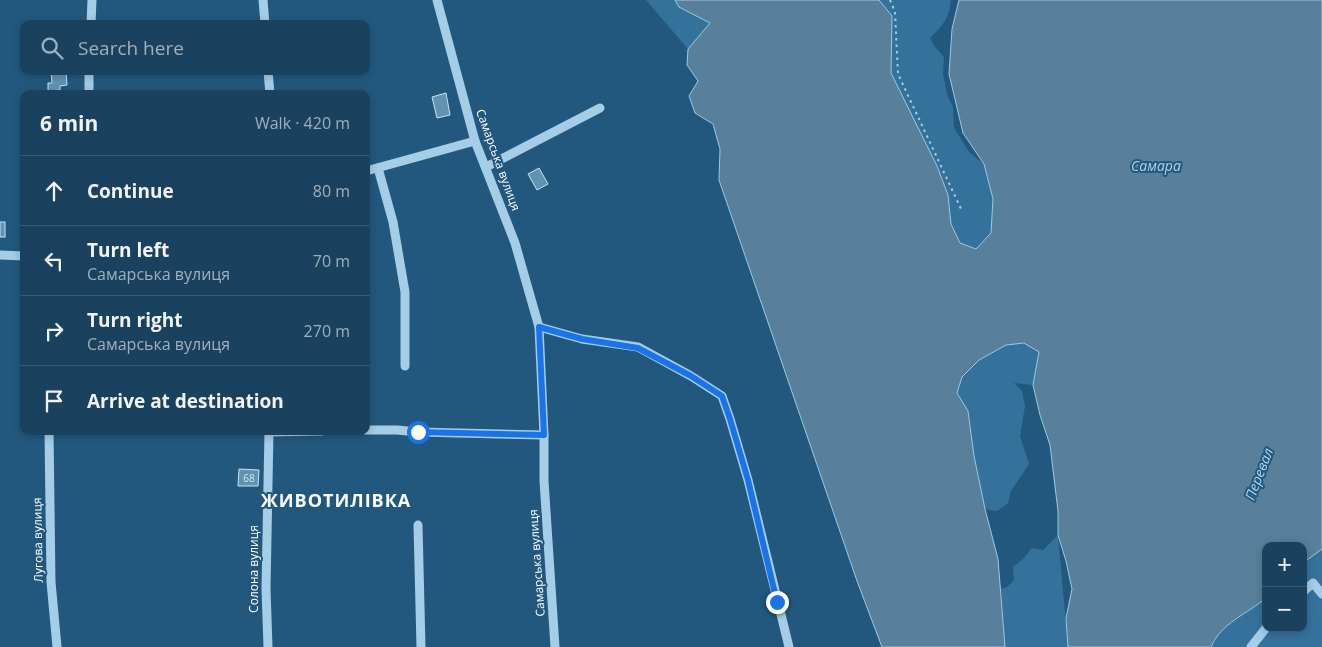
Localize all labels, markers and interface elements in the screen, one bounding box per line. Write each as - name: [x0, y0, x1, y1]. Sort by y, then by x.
- search box: [20, 20, 370, 75]
- icon: search: [38, 34, 66, 62]
- text: Search here: [78, 35, 184, 61]
- street label: Самарська вулиця: [472, 106, 525, 213]
- text: 6 min: [40, 109, 98, 137]
- text: Walk · 420 m: [255, 112, 350, 134]
- water label: Самара: [1131, 156, 1181, 175]
- icon: ahead: [40, 177, 68, 205]
- text: Continue: [87, 178, 174, 204]
- text: 80 m: [313, 180, 350, 202]
- text: Turn left: [87, 237, 169, 263]
- icon: left: [40, 247, 68, 275]
- text: 70 m: [313, 250, 350, 272]
- text: Самарська вулиця: [87, 263, 230, 285]
- text: Turn right: [87, 307, 182, 333]
- icon: right: [40, 317, 68, 345]
- text: 270 m: [304, 320, 350, 342]
- text: Самарська вулиця: [87, 333, 230, 355]
- icon: arrive: [40, 387, 68, 415]
- text: Arrive at destination: [87, 388, 284, 414]
- route start: [407, 421, 430, 444]
- water label: Перевал: [1240, 445, 1277, 503]
- house number: 68: [243, 471, 255, 485]
- district label: ЖИВОТИЛІВКА: [261, 488, 411, 512]
- street label: Лугова вулиця: [28, 497, 47, 583]
- street label: Самарська вулиця: [524, 509, 549, 617]
- street label: Солона вулиця: [245, 525, 262, 613]
- map controls: [1262, 542, 1307, 632]
- button: +: [1262, 542, 1307, 587]
- button: −: [1262, 587, 1307, 632]
- route end: [766, 591, 789, 614]

